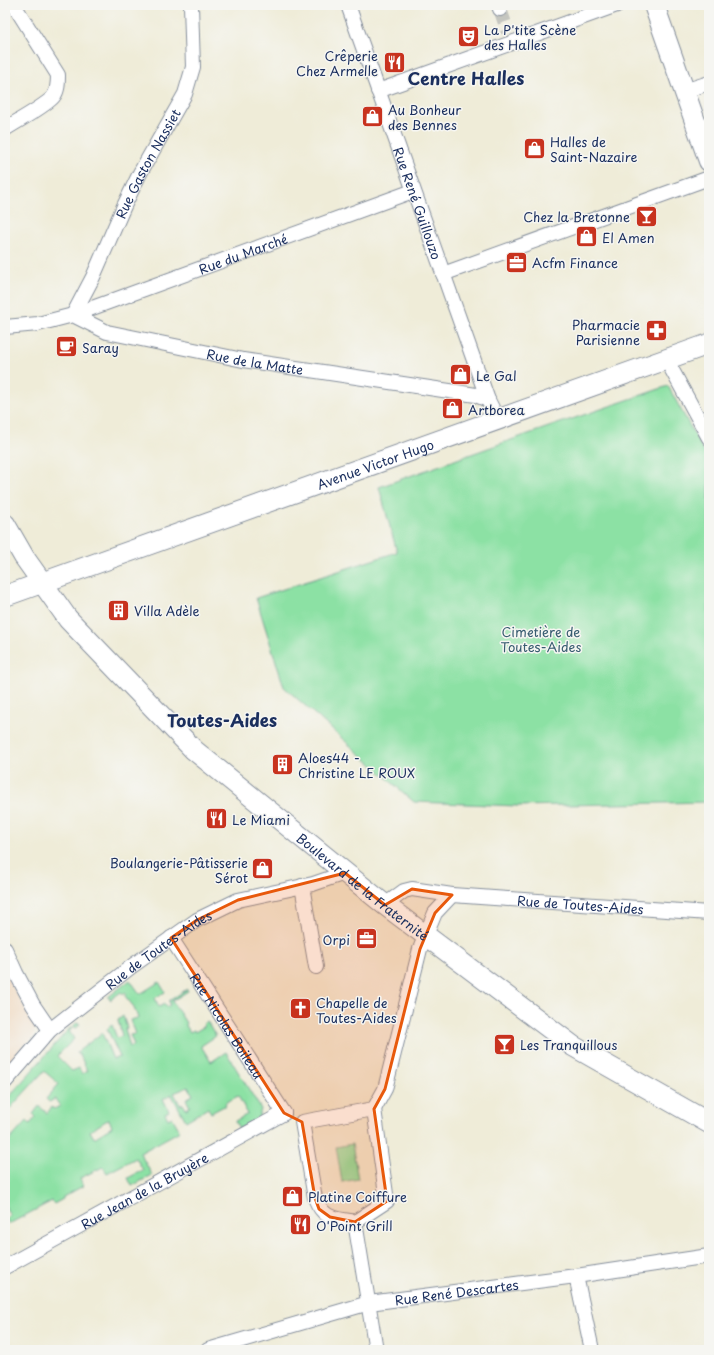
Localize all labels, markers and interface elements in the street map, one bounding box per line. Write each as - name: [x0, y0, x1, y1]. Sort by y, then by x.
- place label: La P'tite Scène des Halles: [484, 20, 576, 54]
- theatre icon: La P'tite Scène des Halles: [456, 23, 482, 49]
- place label: Crêperie Chez Armelle: [296, 46, 378, 80]
- restaurant icon: Crêperie Chez Armelle: [381, 49, 407, 75]
- district label: Centre Halles: [408, 65, 524, 91]
- place label: Au Bonheur des Bennes: [388, 100, 462, 134]
- shop icon: Au Bonheur des Bennes: [360, 103, 386, 129]
- street label: Rue Gaston Nassiet: [110, 105, 184, 221]
- place label: Halles de Saint-Nazaire: [550, 132, 637, 166]
- shop icon: Halles de Saint-Nazaire: [521, 135, 547, 161]
- street label: Rue René Guillouzo: [389, 144, 447, 262]
- bar icon: Chez la Bretonne: [633, 203, 659, 229]
- place label: Chez la Bretonne: [523, 207, 630, 226]
- shop icon: El Amen: [574, 224, 600, 250]
- street label: Rue du Marché: [196, 228, 290, 278]
- place label: El Amen: [602, 228, 655, 247]
- office icon: Acfm Finance: [504, 249, 530, 275]
- place label: Acfm Finance: [532, 253, 618, 272]
- place label: Pharmacie Parisienne: [572, 315, 640, 349]
- pharmacy icon: Pharmacie Parisienne: [643, 318, 669, 344]
- cafe icon: Saray: [54, 334, 80, 360]
- place label: Saray: [82, 338, 119, 357]
- street label: Rue de la Matte: [205, 343, 305, 378]
- shop icon: Le Gal: [447, 362, 473, 388]
- place label: Le Gal: [476, 366, 517, 385]
- shop icon: Artborea: [440, 396, 466, 422]
- place label: Artborea: [468, 400, 525, 419]
- street label: Avenue Victor Hugo: [314, 434, 436, 493]
- building icon: Villa Adèle: [105, 597, 131, 623]
- place label: Villa Adèle: [134, 601, 200, 620]
- park label: Cimetière de Toutes-Aides: [501, 622, 581, 656]
- district label: Toutes-Aides: [167, 707, 277, 733]
- place label: Aloes44 - Christine LE ROUX: [298, 748, 415, 782]
- building icon: Aloes44 - Christine LE ROUX: [270, 751, 296, 777]
- restaurant icon: Le Miami: [203, 806, 229, 832]
- place label: Le Miami: [232, 810, 290, 829]
- street label: Boulevard de la Fraternité: [293, 828, 433, 944]
- place label: Boulangerie-Pâtisserie Sérot: [110, 853, 248, 887]
- shop icon: Boulangerie-Pâtisserie Sérot: [250, 856, 276, 882]
- street label: Rue de Toutes-Aides: [516, 890, 644, 918]
- street label: Rue de Toutes-Aides: [101, 905, 215, 993]
- office icon: Orpi: [353, 926, 379, 952]
- place label: Orpi: [323, 930, 350, 949]
- street label: Rue Nicolas Boileau: [186, 969, 269, 1082]
- place label: Chapelle de Toutes-Aides: [316, 993, 397, 1027]
- church icon: Chapelle de Toutes-Aides: [287, 996, 313, 1022]
- bar icon: Les Tranquillous: [492, 1031, 518, 1057]
- place label: Les Tranquillous: [520, 1035, 617, 1054]
- street label: Rue Jean de la Bruyère: [77, 1147, 211, 1233]
- shop icon: Platine Coiffure: [280, 1183, 306, 1209]
- place label: Platine Coiffure: [308, 1187, 407, 1206]
- restaurant icon: O'Point Grill: [287, 1212, 313, 1238]
- place label: O'Point Grill: [316, 1216, 393, 1235]
- street label: Rue René Descartes: [394, 1274, 519, 1309]

